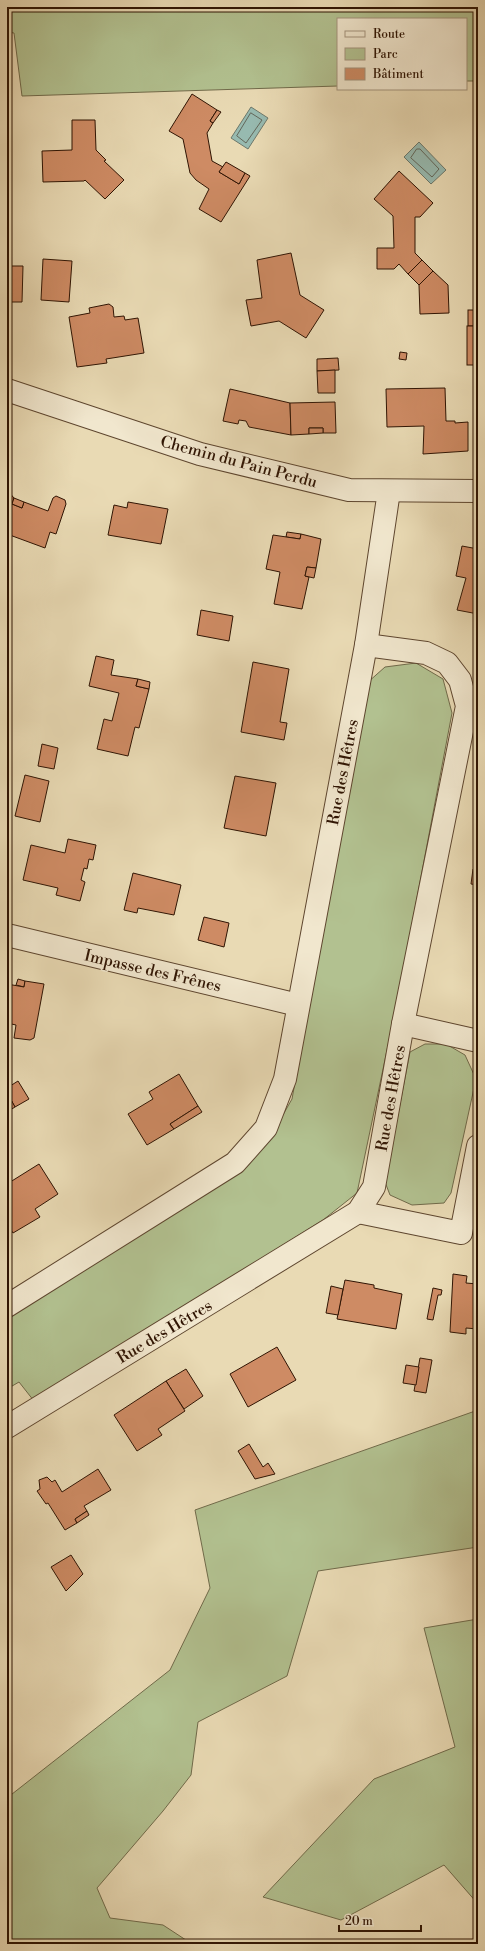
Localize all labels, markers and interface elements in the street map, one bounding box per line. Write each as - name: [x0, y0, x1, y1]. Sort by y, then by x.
- legend: [337, 18, 467, 90]
- text: Route: [373, 27, 405, 42]
- text: Parc: [373, 47, 398, 62]
- text: Bâtiment: [372, 67, 424, 82]
- street label: Chemin du Pain Perdu: [158, 431, 319, 493]
- street label: Rue des Hêtres: [323, 718, 363, 827]
- street label: Impasse des Frênes: [82, 945, 223, 996]
- street label: Rue des Hêtres: [372, 1044, 410, 1153]
- street label: Rue des Hêtres: [113, 1296, 216, 1368]
- scale bar: [339, 1907, 421, 1933]
- text: 20 m: [345, 1914, 373, 1929]

